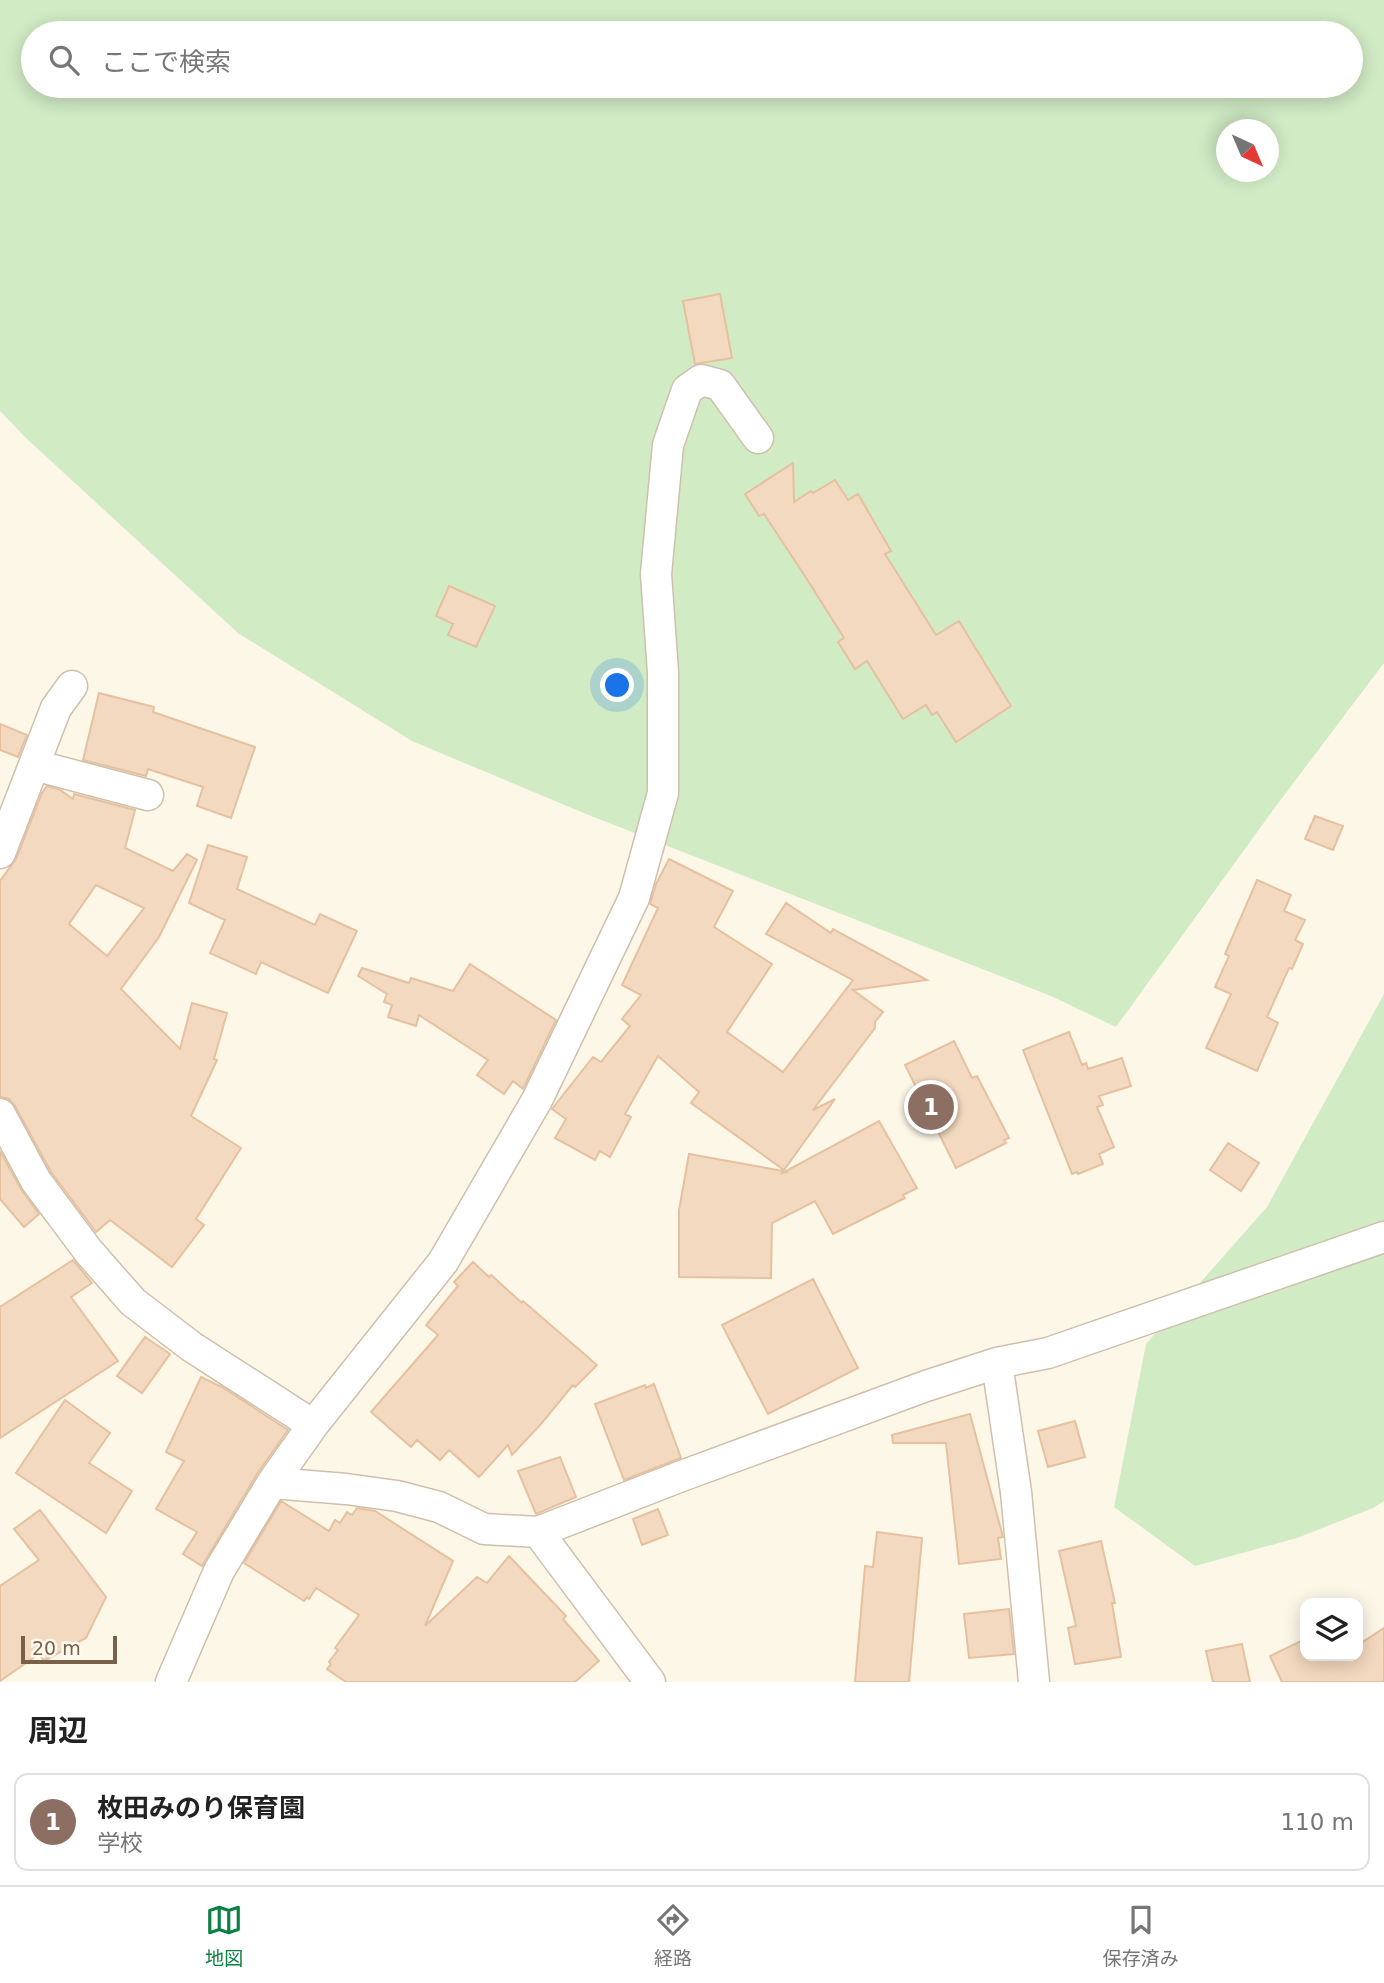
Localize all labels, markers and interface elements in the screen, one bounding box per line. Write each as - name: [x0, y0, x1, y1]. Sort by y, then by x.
- search box: [21, 21, 1363, 98]
- icon: search: [45, 41, 83, 79]
- text: ここで検索: [101, 47, 231, 77]
- north arrow: [1216, 119, 1279, 182]
- your location: [600, 668, 634, 702]
- pin: 1: [908, 1081, 954, 1133]
- map controls: [1300, 1598, 1363, 1661]
- button: layers: [1300, 1598, 1363, 1661]
- scale bar: [21, 1633, 117, 1665]
- text: 20 m: [32, 1637, 81, 1659]
- text: 周辺: [28, 1713, 88, 1748]
- text: 枚田みのり保育園: [97, 1793, 305, 1823]
- text: 1: [45, 1809, 61, 1835]
- text: 110 m: [1280, 1809, 1354, 1835]
- text: 学校: [97, 1830, 143, 1856]
- tab: 地図: [205, 1901, 243, 1970]
- tab: 経路: [654, 1901, 692, 1970]
- tab: 保存済み: [1103, 1901, 1179, 1970]

